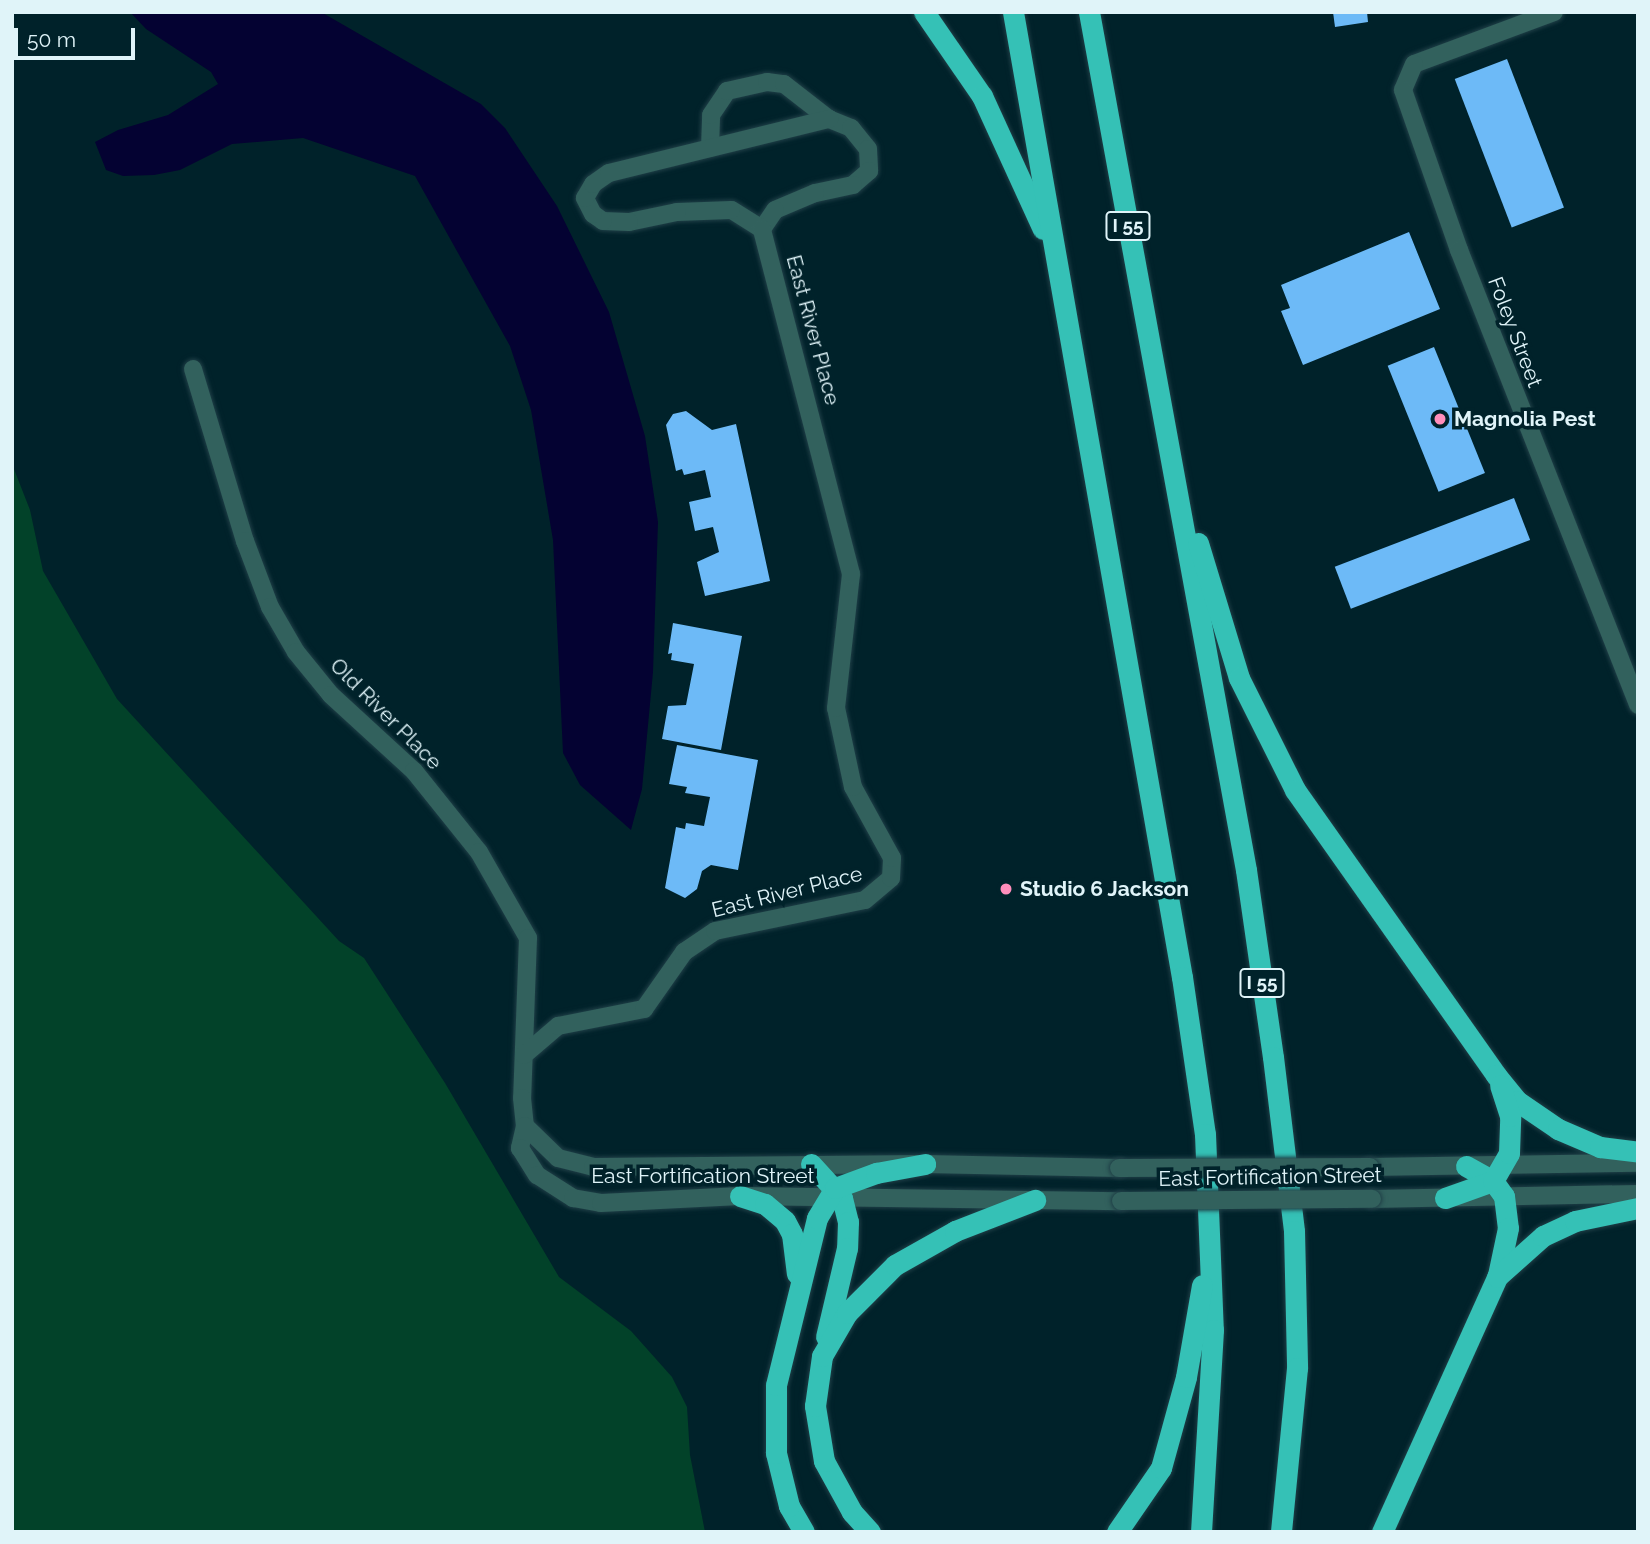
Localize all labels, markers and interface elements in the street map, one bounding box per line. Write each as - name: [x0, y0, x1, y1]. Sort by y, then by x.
- scale bar: [18, 14, 138, 58]
- text: 50 m: [27, 27, 76, 52]
- road number: I 55: [1105, 210, 1151, 242]
- street label: East River Place: [781, 252, 845, 408]
- street label: Foley Street: [1482, 273, 1548, 391]
- place label: Magnolia Pest: [1454, 406, 1596, 432]
- marker: Magnolia Pest: [1432, 411, 1448, 427]
- street label: Old River Place: [325, 653, 447, 775]
- street label: East River Place: [709, 861, 865, 923]
- place label: Studio 6 Jackson: [1020, 876, 1190, 902]
- marker: Studio 6 Jackson: [998, 881, 1014, 897]
- road number: I 55: [1239, 967, 1285, 998]
- street label: East Fortification Street: [1158, 1162, 1382, 1192]
- street label: East Fortification Street: [591, 1163, 815, 1189]

